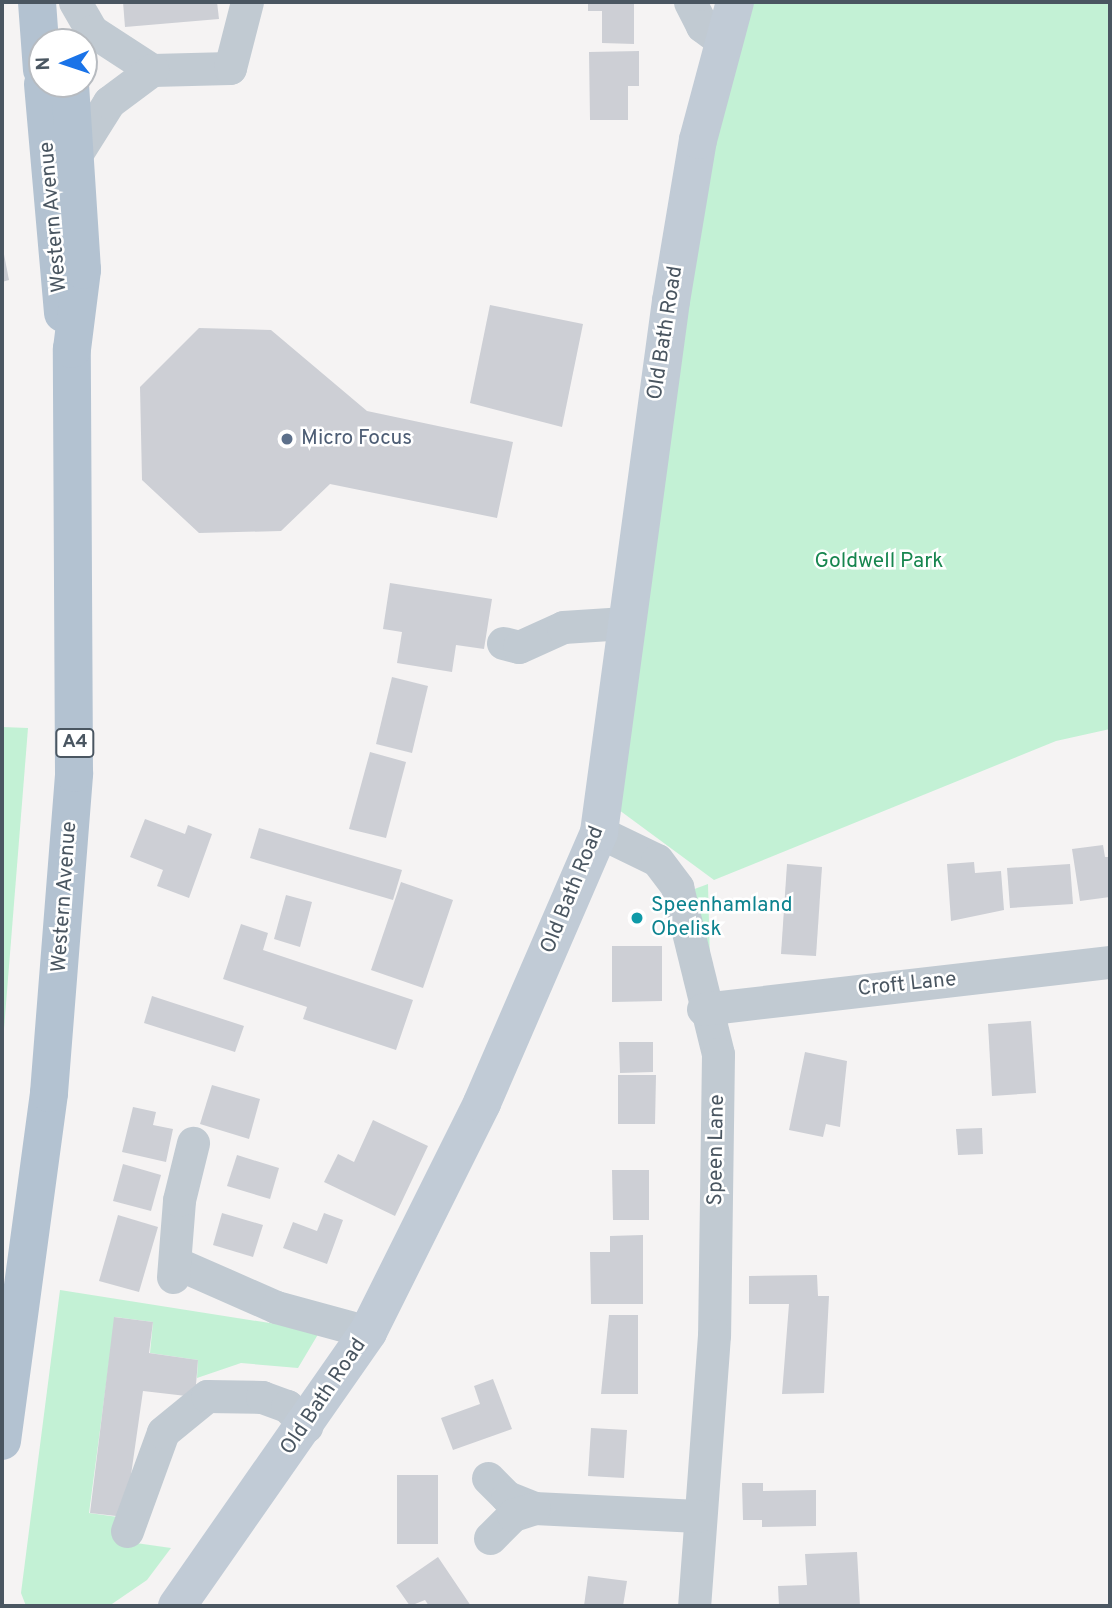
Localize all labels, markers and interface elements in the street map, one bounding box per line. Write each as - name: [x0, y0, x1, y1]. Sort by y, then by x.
- north arrow: [28, 28, 98, 98]
- text: N: [32, 56, 56, 71]
- street label: Western Avenue: [35, 140, 73, 294]
- street label: Old Bath Road: [643, 264, 689, 402]
- place label: Micro Focus: [301, 426, 412, 452]
- marker: Micro Focus: [279, 431, 295, 447]
- park label: Goldwell Park: [815, 549, 943, 575]
- road number: A4: [54, 728, 96, 758]
- street label: Western Avenue: [47, 820, 83, 974]
- street label: Old Bath Road: [536, 823, 610, 957]
- place label: Speenhamland Obelisk: [651, 893, 793, 943]
- marker: Speenhamland Obelisk: [629, 910, 645, 926]
- street label: Croft Lane: [856, 967, 958, 1003]
- street label: Speen Lane: [703, 1094, 731, 1206]
- street label: Old Bath Road: [276, 1334, 372, 1460]

